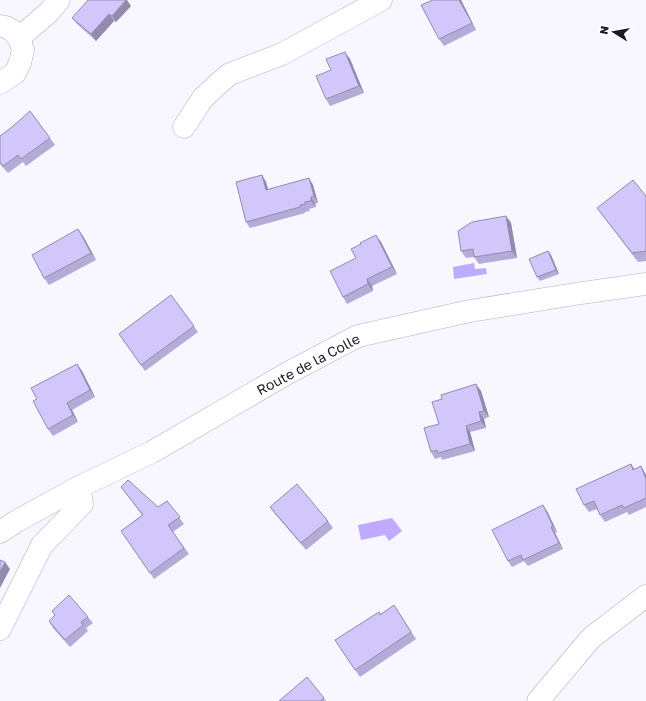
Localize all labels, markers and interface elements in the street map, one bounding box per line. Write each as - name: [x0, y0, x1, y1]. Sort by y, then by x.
- north arrow: [594, 12, 634, 52]
- text: N: [597, 25, 611, 35]
- street label: Route de la Colle: [253, 330, 363, 398]

